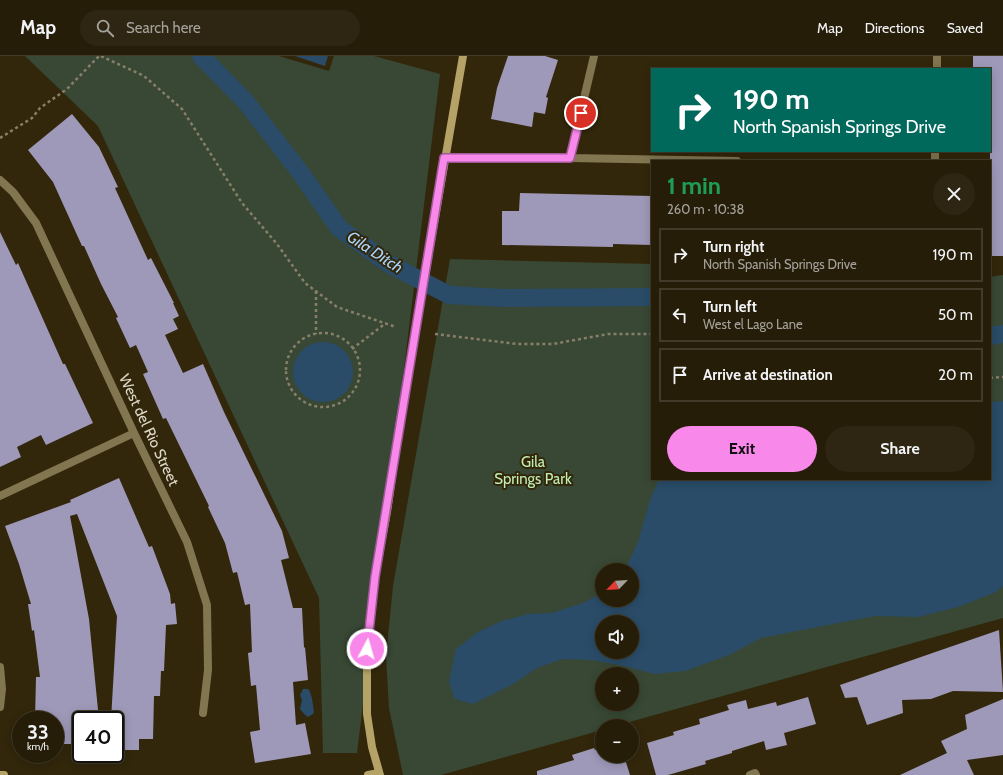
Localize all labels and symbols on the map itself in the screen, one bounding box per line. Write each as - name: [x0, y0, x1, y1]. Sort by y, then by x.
- pin: [564, 96, 598, 130]
- water label: Gila Ditch: [344, 227, 406, 277]
- street label: West del Rio Street: [115, 371, 183, 489]
- park label: Gila Springs Park: [494, 453, 572, 488]
- north arrow: [595, 563, 639, 607]
- position arrow: [346, 628, 388, 670]
- speed limit sign: 40: [72, 711, 124, 763]

